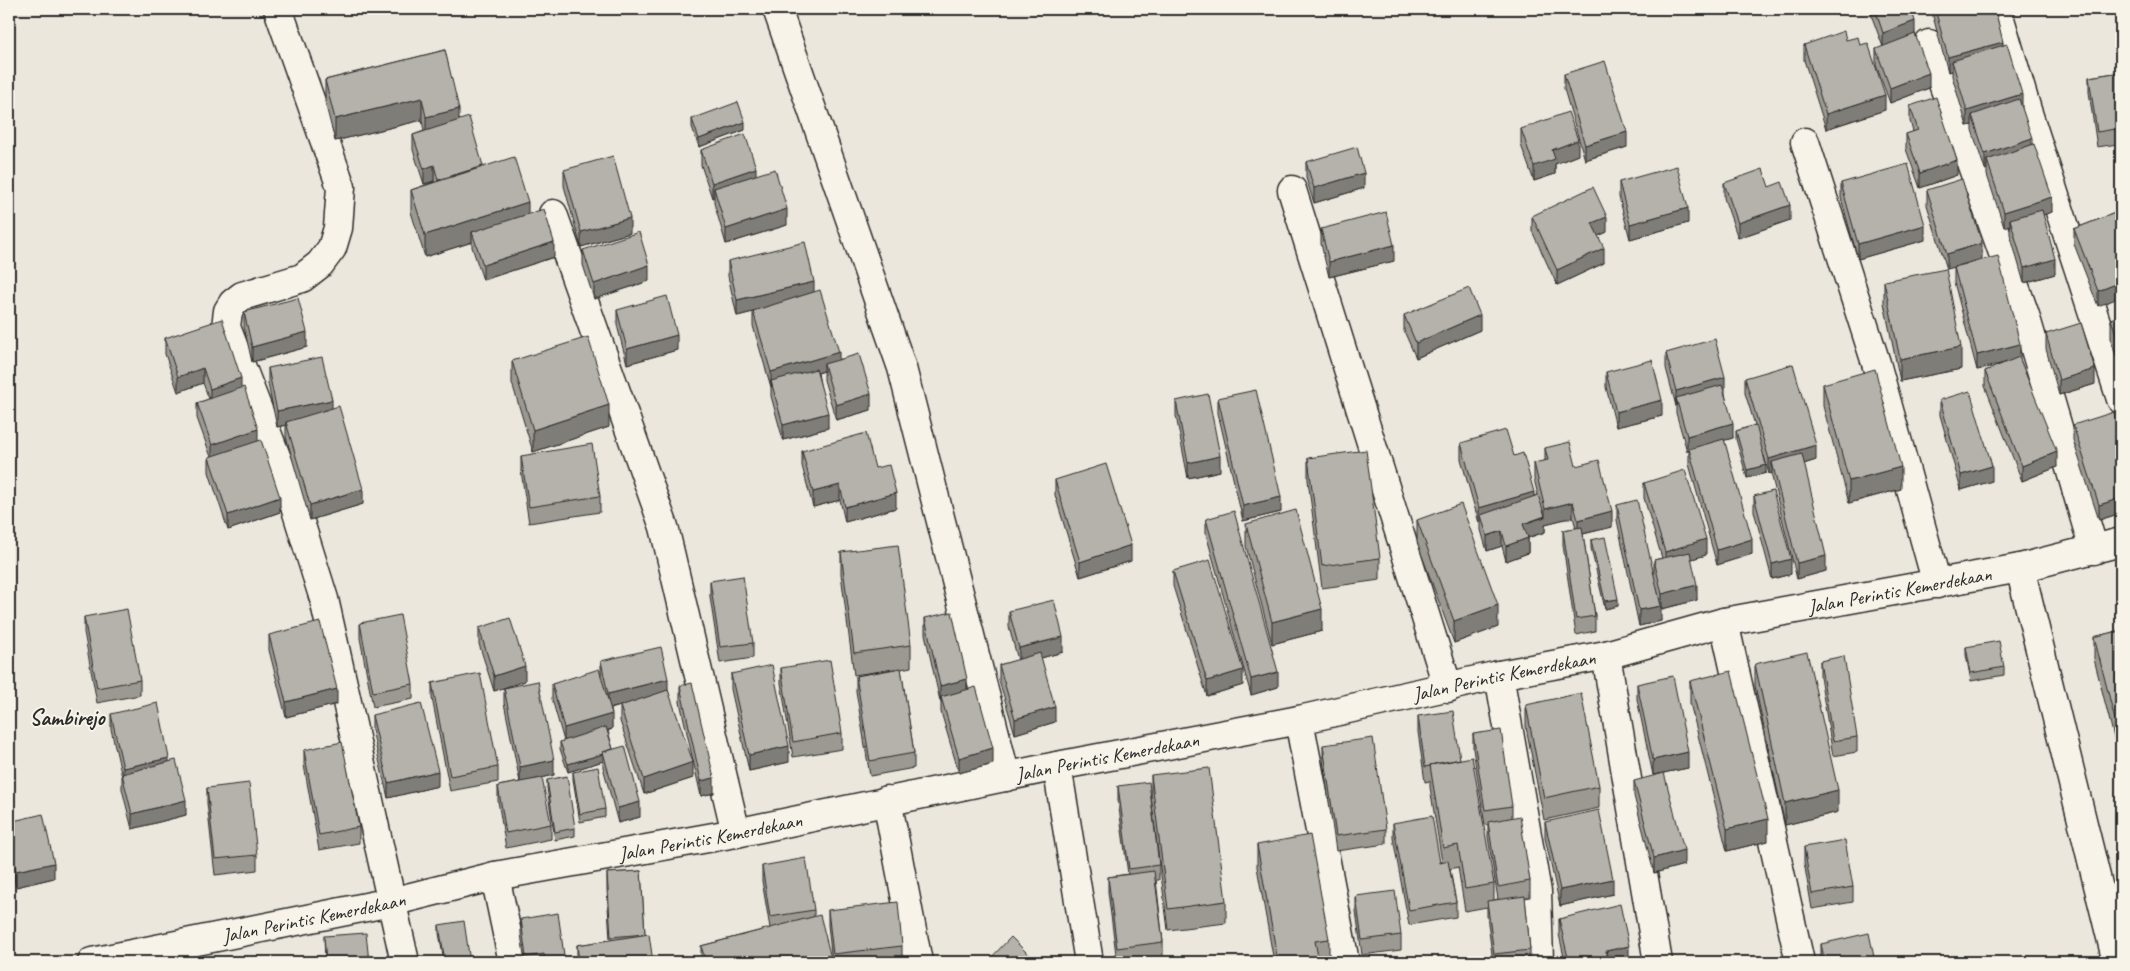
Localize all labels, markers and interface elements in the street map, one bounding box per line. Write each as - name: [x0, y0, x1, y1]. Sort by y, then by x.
- street label: Jalan Perintis Kemerdekaan: [1805, 561, 1994, 620]
- street label: Jalan Perintis Kemerdekaan: [1409, 645, 1599, 707]
- district label: Sambirejo: [30, 704, 107, 732]
- street label: Jalan Perintis Kemerdekaan: [1013, 727, 1202, 787]
- street label: Jalan Perintis Kemerdekaan: [616, 807, 805, 867]
- street label: Jalan Perintis Kemerdekaan: [219, 887, 409, 949]

